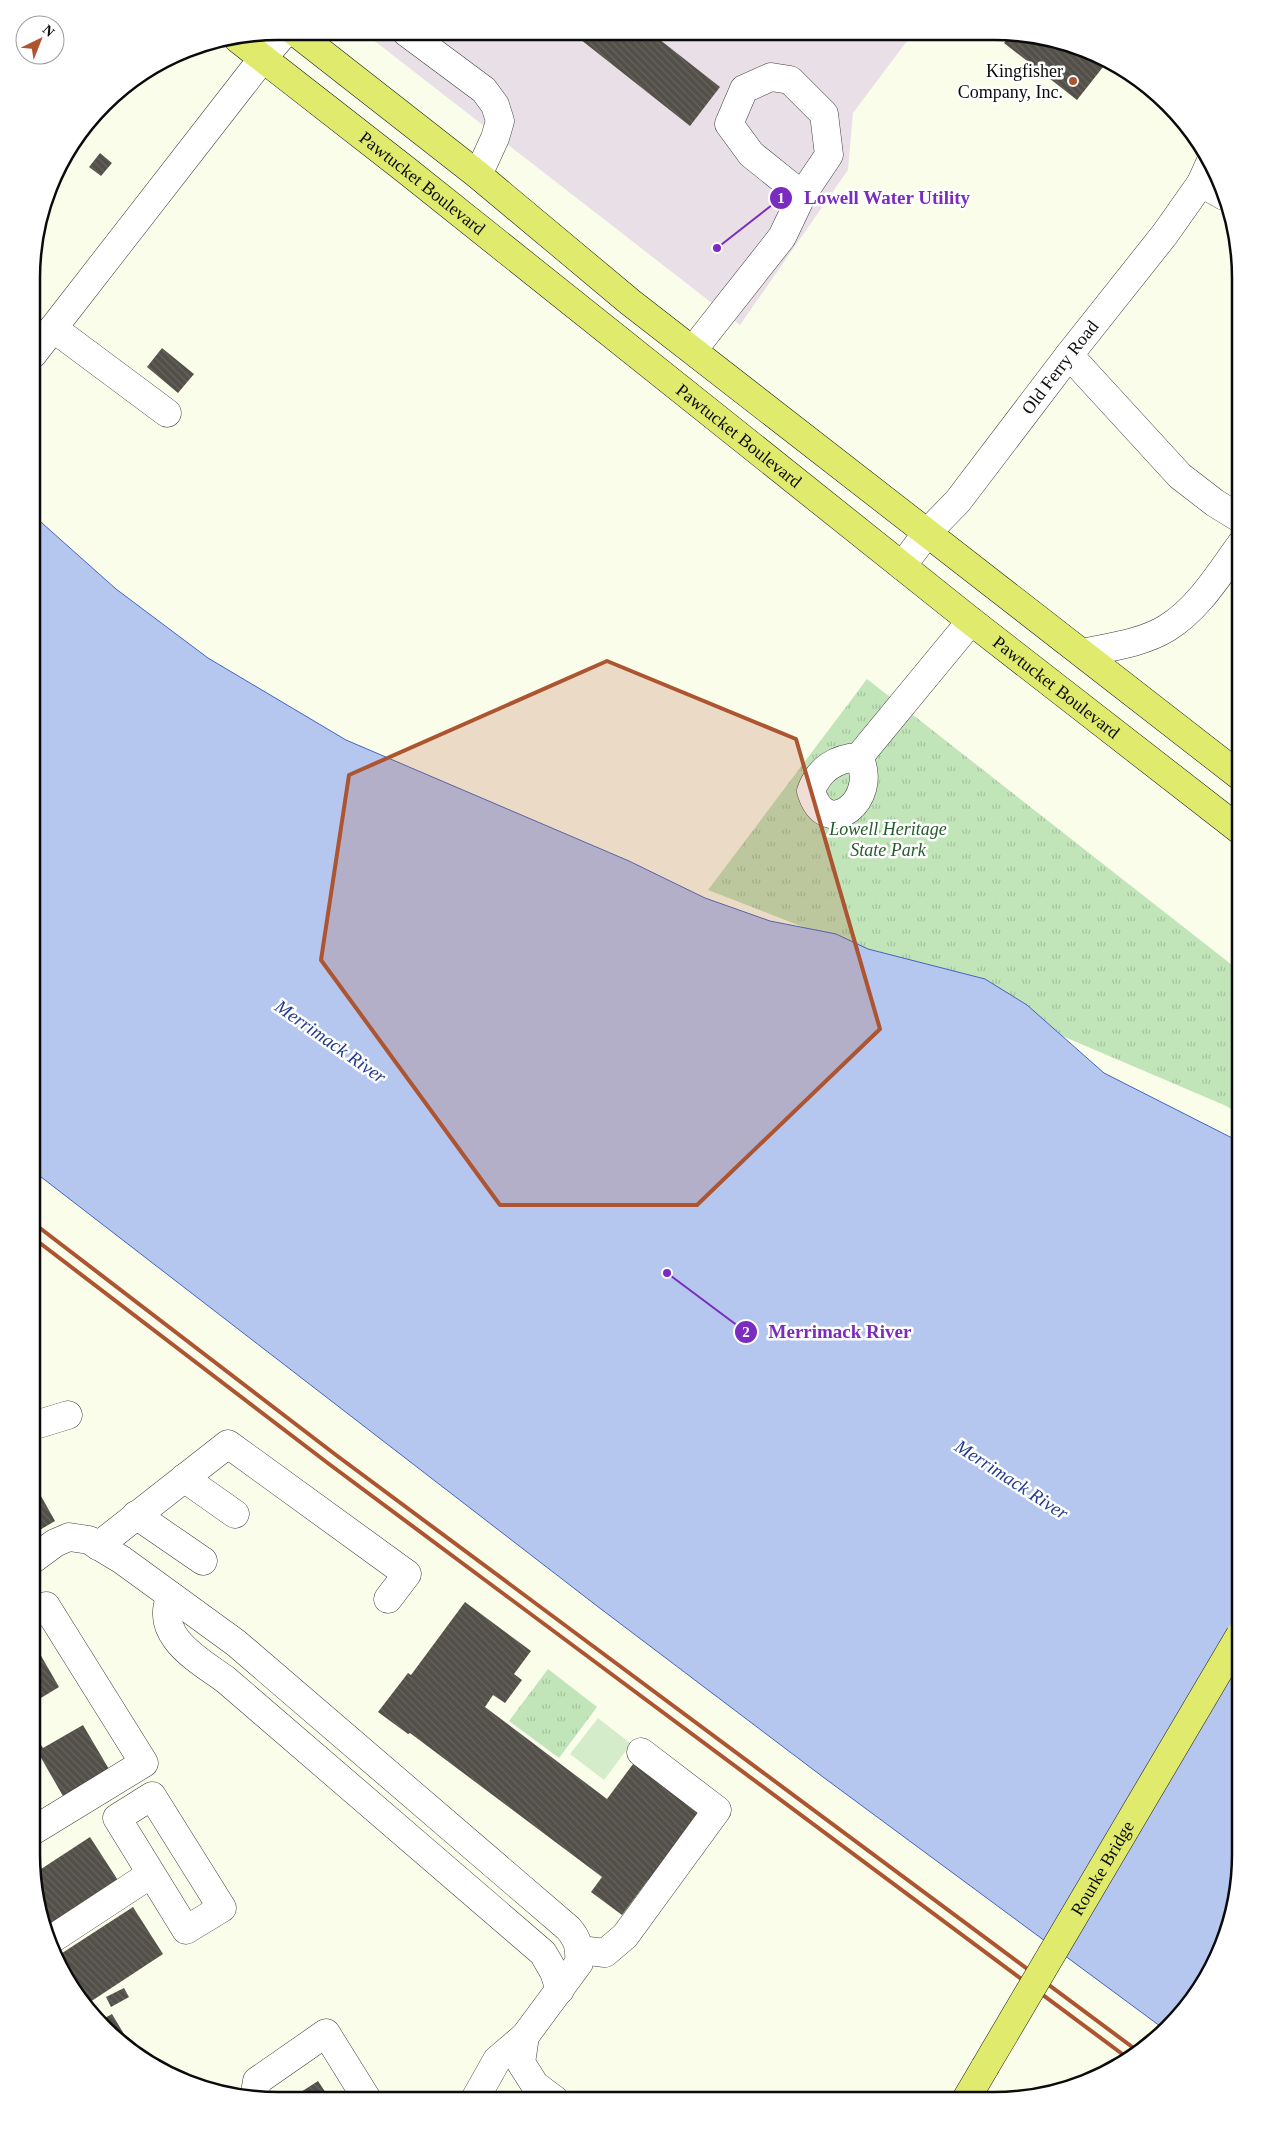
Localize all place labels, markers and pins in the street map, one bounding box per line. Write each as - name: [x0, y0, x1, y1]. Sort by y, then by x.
- place label: Kingfisher Company, Inc.: [958, 61, 1063, 102]
- marker: Kingfisher Company, Inc.: [1067, 75, 1079, 87]
- callout: Lowell Water Utility: [769, 181, 980, 215]
- callout: Merrimack River: [733, 1315, 921, 1349]

